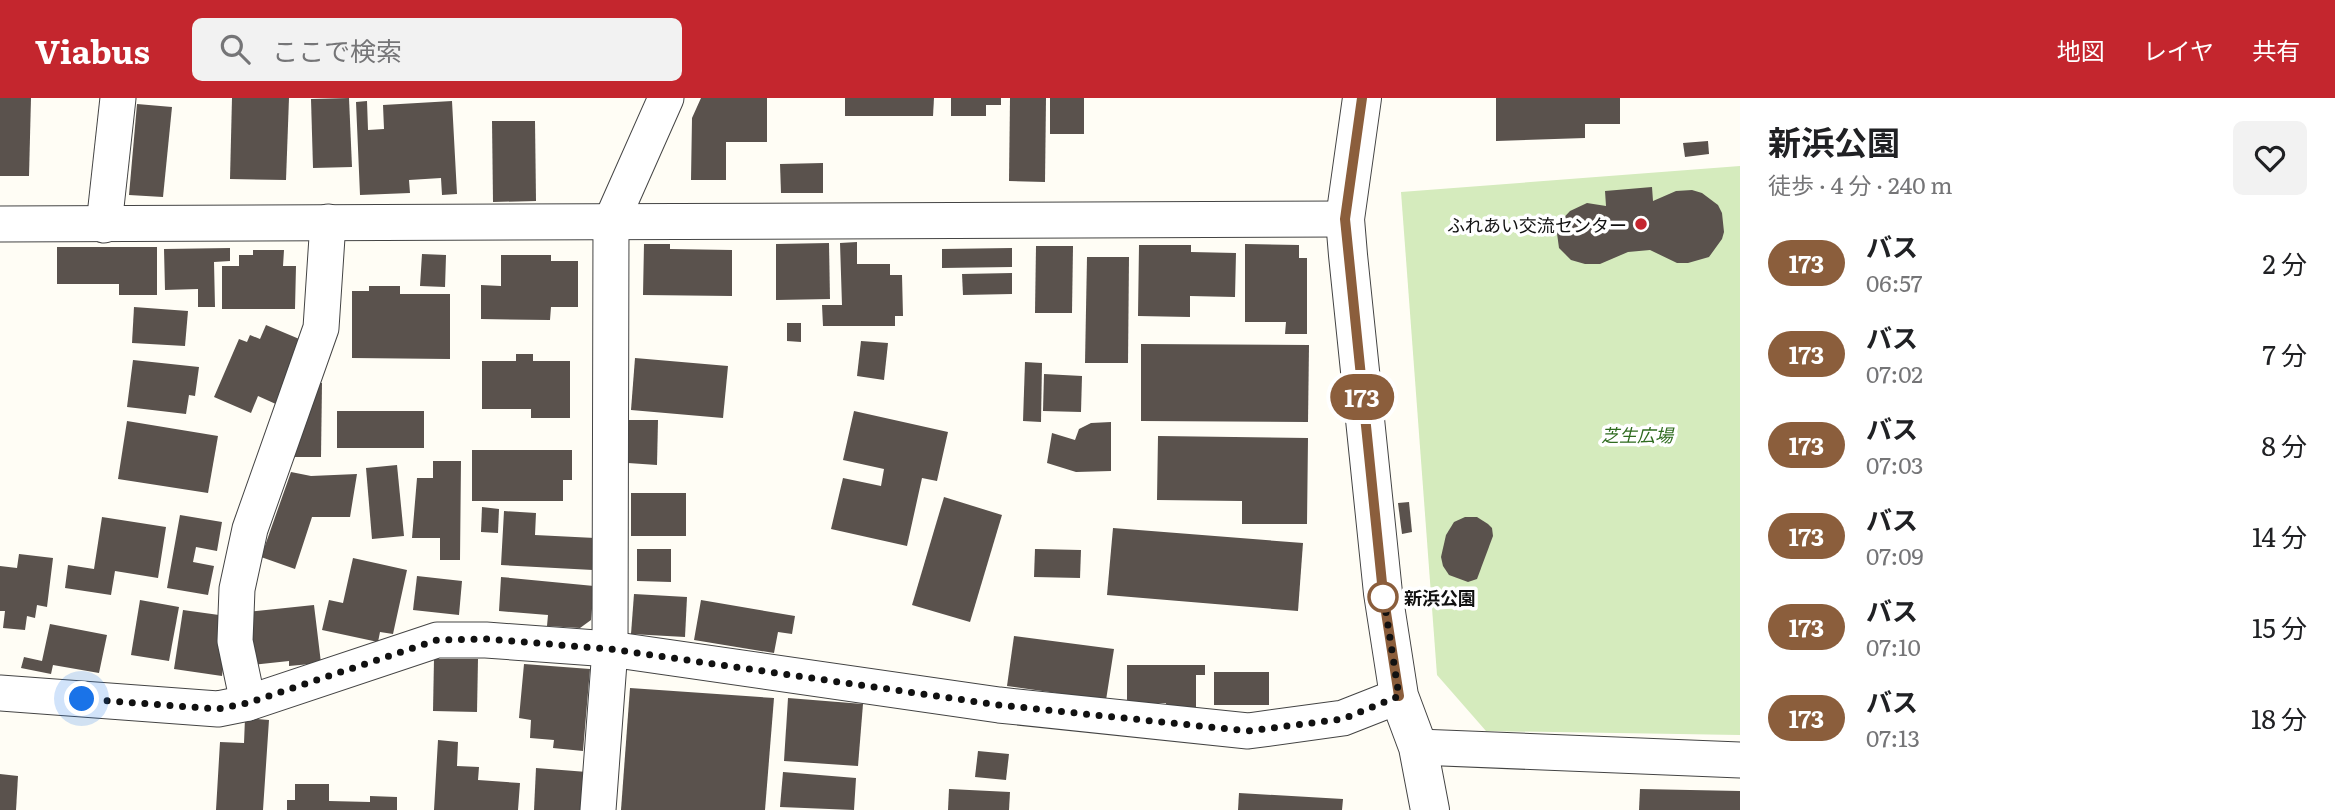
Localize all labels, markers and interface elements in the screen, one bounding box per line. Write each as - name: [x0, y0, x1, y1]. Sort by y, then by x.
- search box: [192, 18, 682, 81]
- text: Viabus: [35, 25, 150, 74]
- icon: search: [216, 30, 254, 68]
- text: ここで検索: [272, 30, 402, 69]
- text: 地図: [2057, 32, 2105, 67]
- text: レイヤ: [2143, 32, 2214, 67]
- text: 共有: [2252, 32, 2300, 67]
- text: 新浜公園: [1768, 116, 1900, 165]
- button: heart: [2233, 121, 2307, 195]
- text: 徒歩 · 4 分 · 240 m: [1768, 167, 1953, 201]
- place label: ふれあい交流センター: [1447, 211, 1627, 238]
- marker: ふれあい交流センター: [1633, 216, 1649, 232]
- text: バス: [1866, 226, 1918, 265]
- text: 2 分: [2263, 243, 2307, 282]
- text: 173: [1789, 245, 1824, 280]
- text: 06:57: [1866, 265, 1923, 299]
- text: バス: [1866, 317, 1918, 356]
- text: 7 分: [2263, 334, 2307, 373]
- text: 173: [1789, 336, 1824, 371]
- text: 07:02: [1866, 356, 1923, 390]
- line badge: 173: [1322, 374, 1402, 420]
- text: 173: [1344, 379, 1380, 414]
- text: バス: [1866, 408, 1918, 447]
- park label: 芝生広場: [1601, 421, 1675, 448]
- text: 8 分: [2261, 425, 2307, 464]
- text: 173: [1789, 427, 1824, 462]
- text: 07:03: [1866, 447, 1924, 481]
- text: バス: [1866, 499, 1918, 538]
- text: 14 分: [2252, 516, 2307, 555]
- text: 173: [1789, 518, 1824, 553]
- text: 07:09: [1866, 538, 1923, 572]
- marker: 新浜公園: [1368, 582, 1398, 612]
- place label: 新浜公園: [1404, 584, 1476, 611]
- text: バス: [1866, 590, 1918, 629]
- text: 15 分: [2252, 607, 2307, 646]
- text: 173: [1789, 609, 1824, 644]
- text: 07:10: [1866, 629, 1921, 663]
- your location: [64, 681, 99, 716]
- text: バス: [1866, 681, 1918, 720]
- text: 18 分: [2251, 698, 2307, 737]
- text: 173: [1789, 700, 1824, 735]
- text: 07:13: [1866, 720, 1920, 754]

